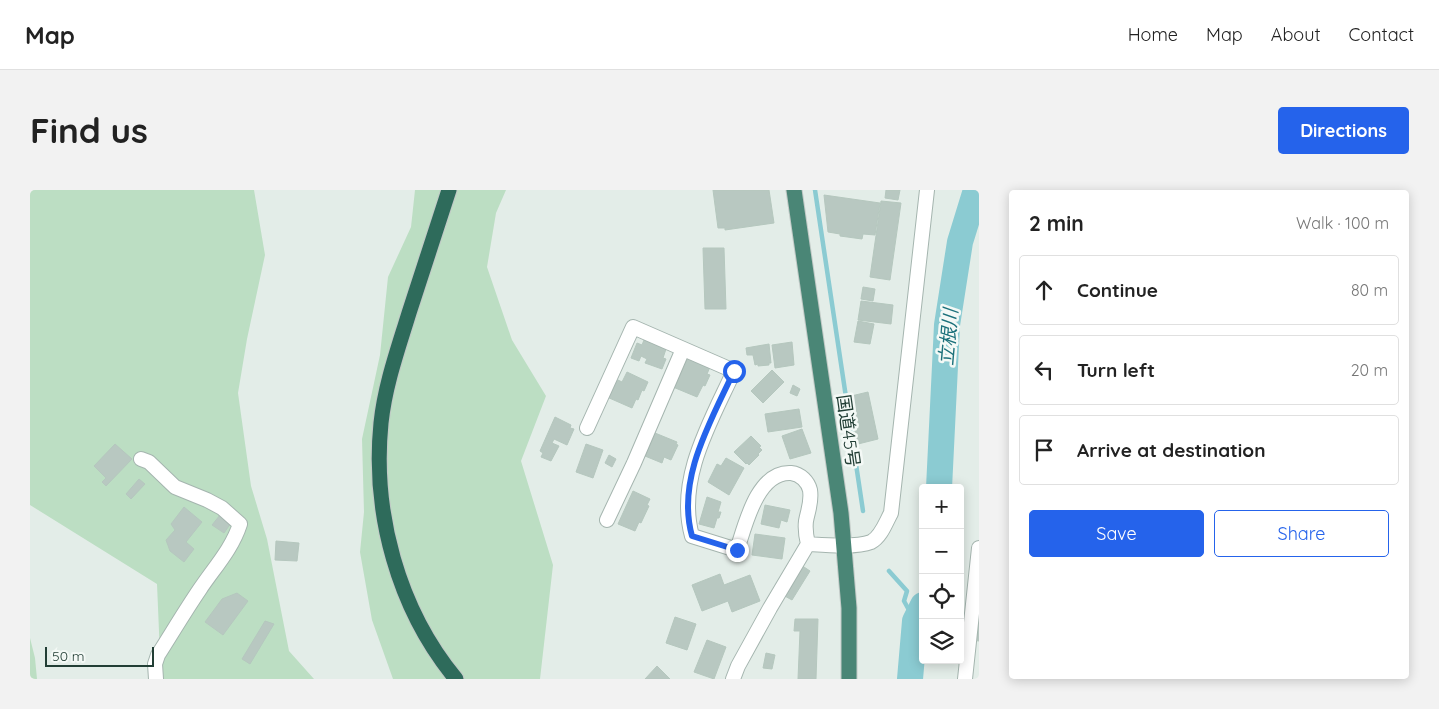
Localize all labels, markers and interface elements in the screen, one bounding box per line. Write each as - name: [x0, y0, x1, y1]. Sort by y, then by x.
- text: Map: [25, 20, 75, 50]
- text: Home: [1128, 23, 1178, 46]
- text: Map: [1206, 23, 1243, 46]
- text: About: [1271, 23, 1321, 46]
- text: Contact: [1349, 23, 1414, 46]
- button: Directions: [1278, 107, 1409, 154]
- text: Find us: [30, 108, 148, 152]
- text: 2 min: [1029, 210, 1084, 236]
- text: Walk · 100 m: [1296, 213, 1389, 233]
- icon: ahead: [1030, 276, 1058, 304]
- text: Continue: [1077, 278, 1158, 302]
- text: 80 m: [1351, 280, 1388, 300]
- water label: 立根川: [934, 306, 963, 366]
- icon: left: [1030, 356, 1058, 384]
- text: Turn left: [1077, 358, 1155, 382]
- route start: [723, 360, 746, 383]
- text: 20 m: [1351, 360, 1388, 380]
- street label: 国道45号: [832, 393, 865, 469]
- icon: arrive: [1030, 436, 1058, 464]
- text: Arrive at destination: [1077, 438, 1266, 462]
- map controls: [919, 484, 964, 664]
- button: +: [919, 484, 964, 529]
- button: Save: [1029, 510, 1204, 557]
- button: Share: [1214, 510, 1389, 557]
- button: −: [919, 529, 964, 574]
- route end: [726, 539, 749, 562]
- button: locate: [919, 574, 964, 619]
- button: layers: [919, 619, 964, 664]
- scale bar: [45, 644, 154, 667]
- text: 50 m: [52, 647, 85, 665]

